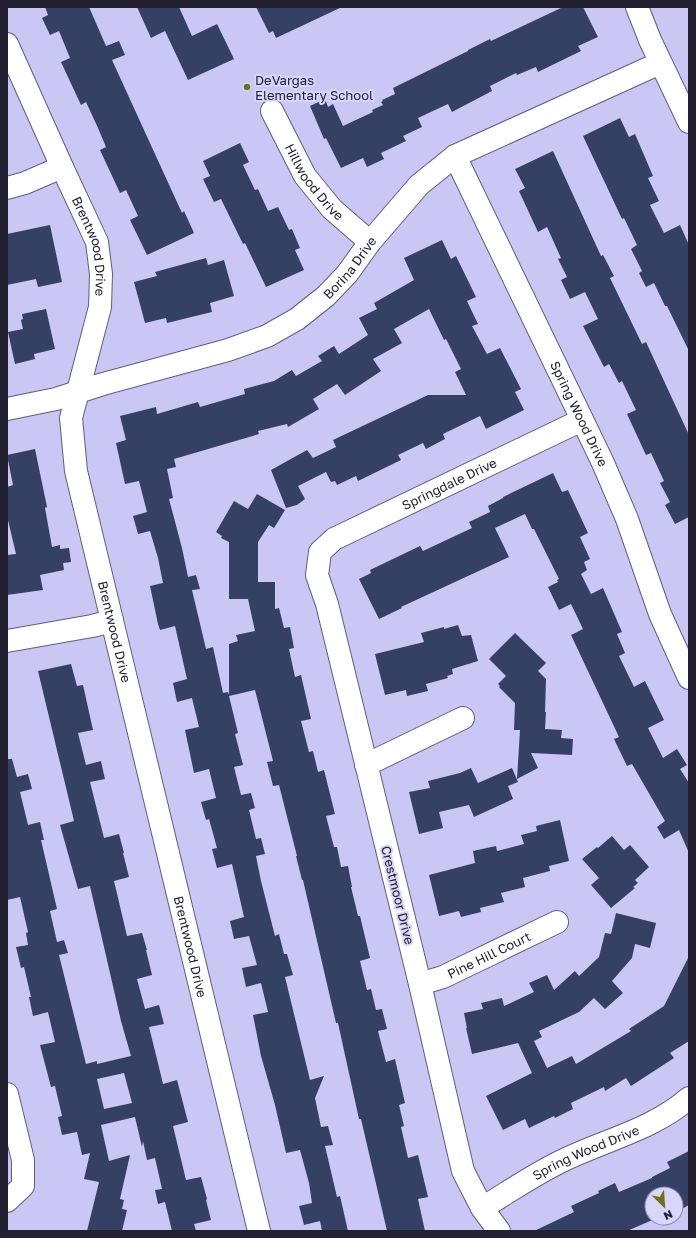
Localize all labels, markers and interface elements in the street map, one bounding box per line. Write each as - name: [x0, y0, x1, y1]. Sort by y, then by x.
- place label: DeVargas Elementary School: [255, 72, 373, 103]
- marker: DeVargas Elementary School: [242, 82, 252, 92]
- street label: Hillwood Drive: [282, 141, 347, 224]
- street label: Brentwood Drive: [69, 194, 109, 296]
- street label: Borina Drive: [320, 233, 380, 302]
- street label: Spring Wood Drive: [547, 358, 611, 469]
- street label: Springdale Drive: [399, 454, 499, 513]
- street label: Brentwood Drive: [95, 579, 135, 684]
- street label: Crestmoor Drive: [378, 844, 418, 946]
- street label: Brentwood Drive: [171, 894, 210, 999]
- street label: Pine Hill Court: [445, 928, 533, 982]
- street label: Spring Wood Drive: [529, 1122, 642, 1183]
- north arrow: [644, 1186, 684, 1226]
- text: N: [662, 1208, 675, 1223]

